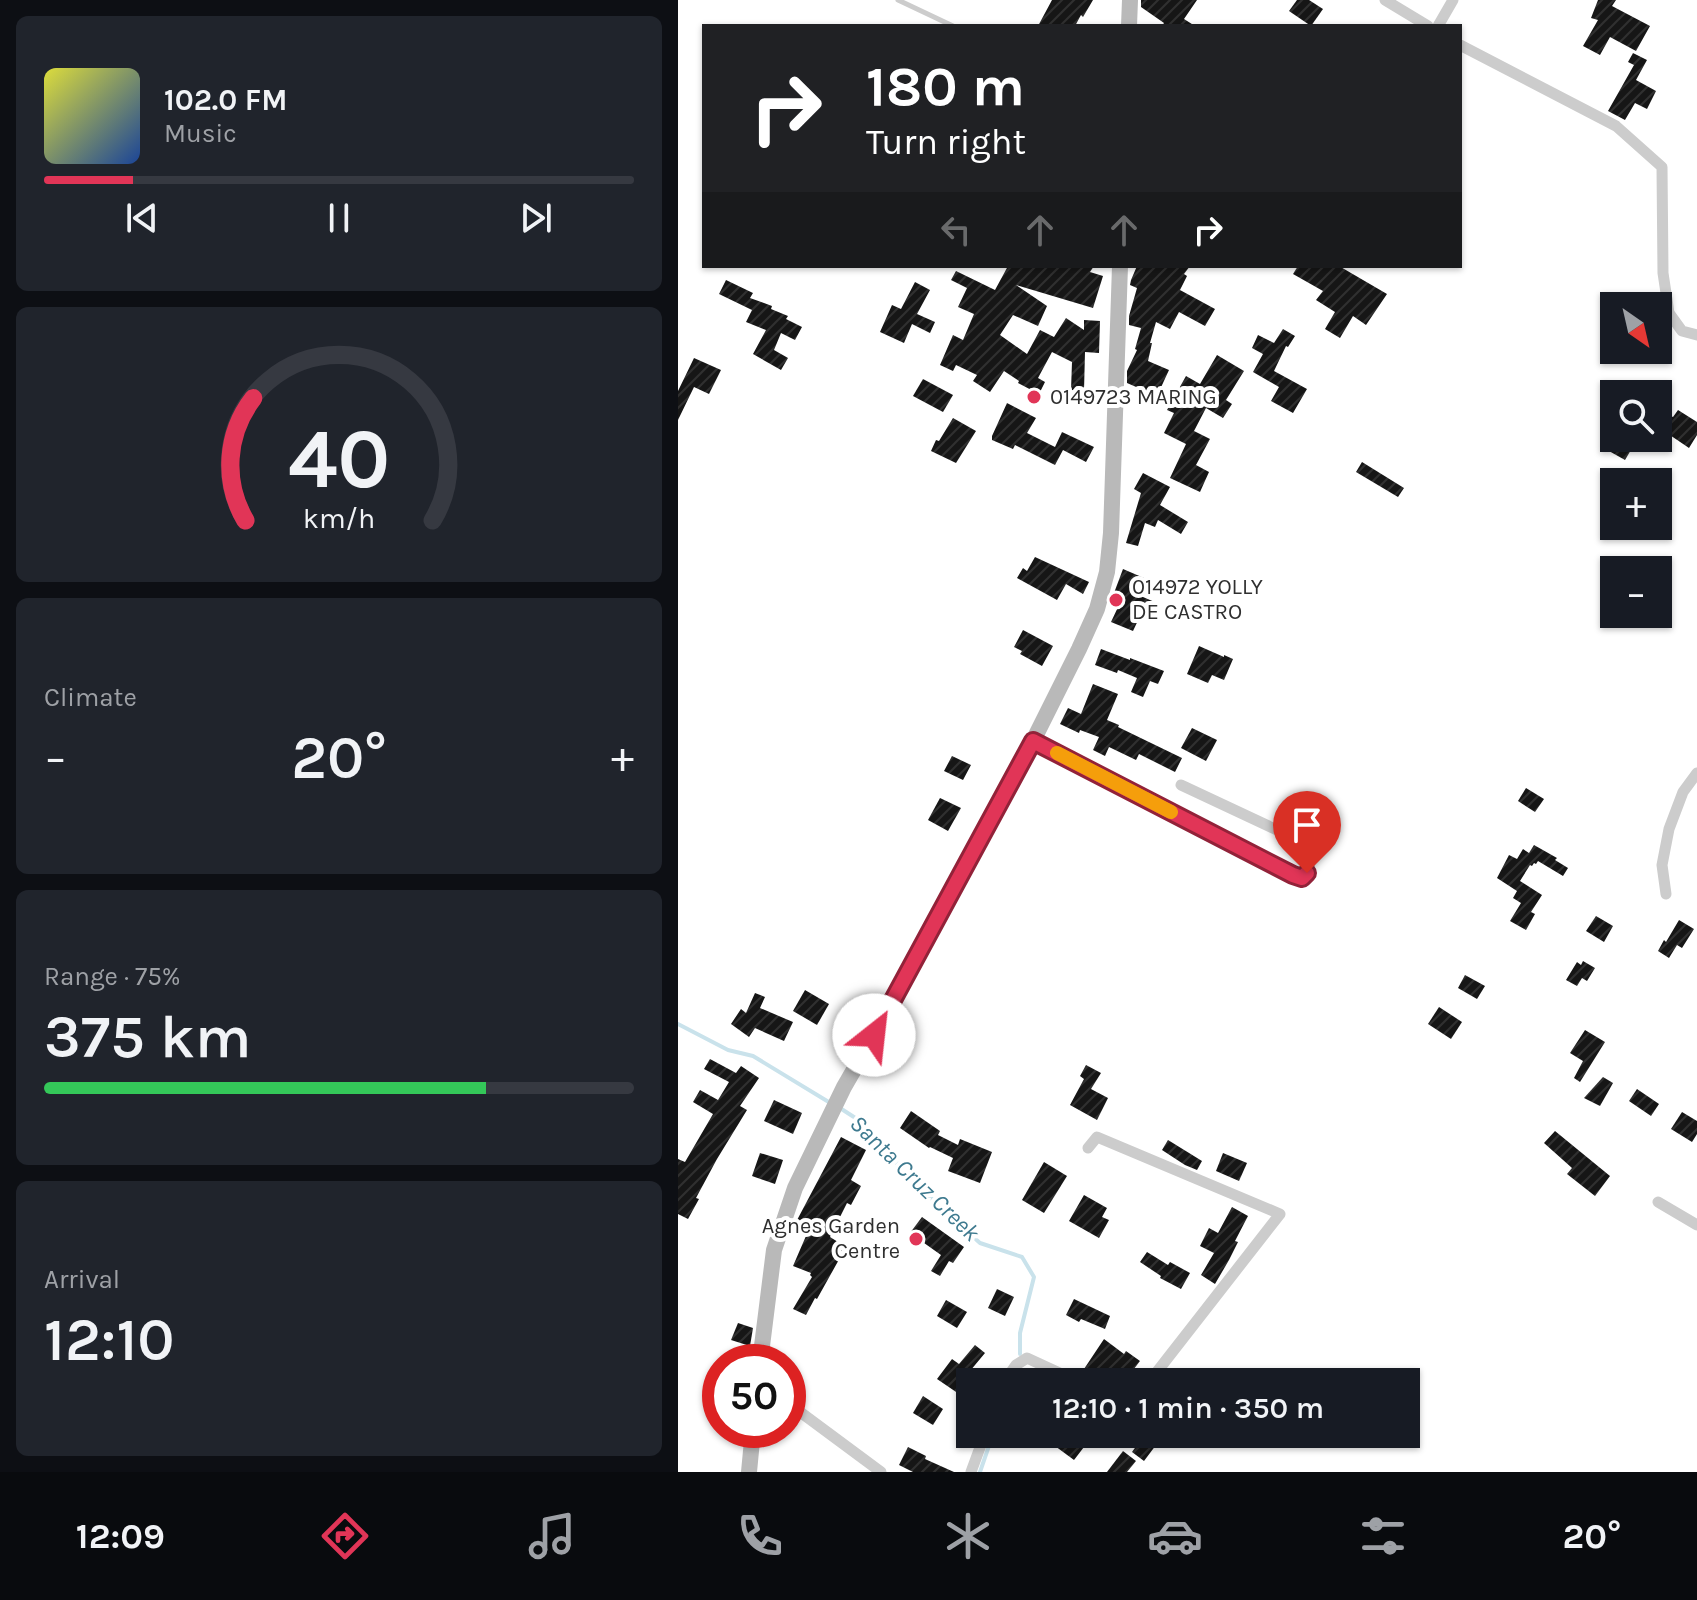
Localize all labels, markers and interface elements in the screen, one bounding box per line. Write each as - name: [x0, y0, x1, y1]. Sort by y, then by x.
- text: 180 m: [866, 54, 1025, 119]
- icon: right: [734, 56, 838, 160]
- text: 102.0 FM: [164, 82, 287, 118]
- text: Music: [164, 118, 237, 149]
- text: Turn right: [866, 121, 1026, 163]
- icon: previous: [120, 196, 164, 240]
- icon: pause: [317, 196, 361, 240]
- icon: next: [514, 196, 558, 240]
- icon: left: [934, 208, 978, 252]
- icon: ahead: [1018, 208, 1062, 252]
- icon: ahead: [1102, 208, 1146, 252]
- icon: right: [1186, 208, 1230, 252]
- north arrow: [1600, 292, 1672, 364]
- map controls: [1600, 292, 1672, 628]
- button: search: [1600, 380, 1672, 452]
- place label: 0149723 MARING: [1050, 384, 1217, 410]
- marker: 0149723 MARING: [1025, 388, 1043, 406]
- text: 40: [288, 410, 390, 507]
- button: +: [1600, 468, 1672, 540]
- text: km/h: [303, 502, 375, 535]
- button: −: [1600, 556, 1672, 628]
- place label: 014972 YOLLY DE CASTRO: [1132, 574, 1263, 625]
- marker: 014972 YOLLY DE CASTRO: [1107, 591, 1125, 609]
- text: Climate: [44, 682, 137, 713]
- text: 20°: [291, 723, 387, 793]
- text: −: [44, 732, 67, 783]
- text: +: [611, 732, 634, 783]
- pin: [1273, 791, 1341, 873]
- icon: arrive: [1285, 803, 1329, 847]
- text: Range · 75%: [44, 961, 181, 992]
- position arrow: [832, 993, 916, 1077]
- text: 375 km: [44, 1002, 252, 1072]
- water label: Santa Cruz Creek: [844, 1109, 986, 1247]
- place label: Agnes Garden Centre: [762, 1213, 900, 1264]
- marker: Agnes Garden Centre: [907, 1230, 925, 1248]
- text: Arrival: [44, 1264, 120, 1295]
- text: 12:10: [44, 1305, 175, 1375]
- speed limit sign: 50: [702, 1344, 806, 1448]
- text: 12:10 · 1 min · 350 m: [1052, 1390, 1324, 1426]
- icon: directions: [317, 1508, 373, 1564]
- icon: music: [524, 1508, 580, 1564]
- icon: phone: [732, 1508, 788, 1564]
- icon: climate: [940, 1508, 996, 1564]
- icon: car: [1147, 1508, 1203, 1564]
- icon: filters: [1355, 1508, 1411, 1564]
- text: 12:09: [76, 1515, 165, 1557]
- text: 20°: [1563, 1515, 1621, 1557]

